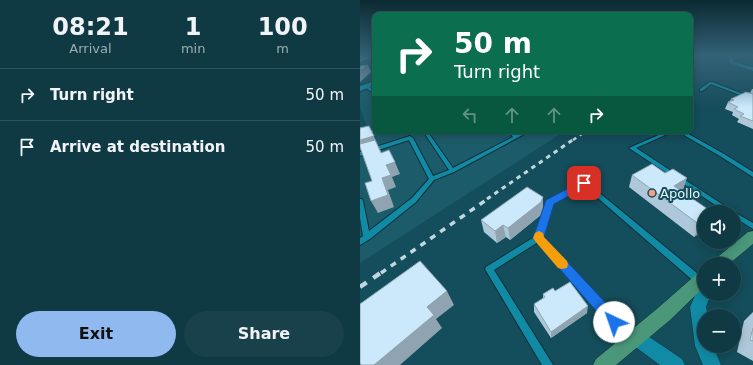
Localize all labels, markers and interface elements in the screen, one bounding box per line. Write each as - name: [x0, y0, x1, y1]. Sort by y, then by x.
- text: 08:21: [52, 13, 129, 41]
- text: 1: [185, 13, 201, 41]
- text: 100: [258, 13, 308, 41]
- text: 50 m: [454, 27, 532, 60]
- icon: right: [388, 28, 440, 80]
- text: Arrival: [69, 41, 112, 56]
- text: min: [181, 41, 205, 56]
- text: m: [276, 41, 289, 56]
- text: Turn right: [454, 61, 540, 82]
- icon: right: [16, 84, 38, 106]
- text: Turn right: [50, 86, 134, 104]
- text: 50 m: [306, 86, 344, 104]
- icon: left: [459, 104, 481, 126]
- icon: ahead: [501, 104, 523, 126]
- icon: ahead: [543, 104, 565, 126]
- icon: right: [585, 104, 607, 126]
- icon: arrive: [16, 136, 38, 158]
- text: Arrive at destination: [50, 138, 225, 156]
- text: 50 m: [306, 138, 344, 156]
- pin: [567, 166, 601, 200]
- icon: arrive: [573, 172, 595, 194]
- place label: Apollo: [660, 186, 700, 201]
- marker: Apollo: [647, 188, 657, 198]
- map controls: [697, 205, 741, 353]
- button: sound: [697, 205, 741, 249]
- button: +: [697, 257, 741, 301]
- position arrow: [593, 301, 635, 343]
- button: −: [697, 309, 741, 353]
- button: Exit: [16, 311, 176, 357]
- button: Share: [184, 311, 344, 357]

